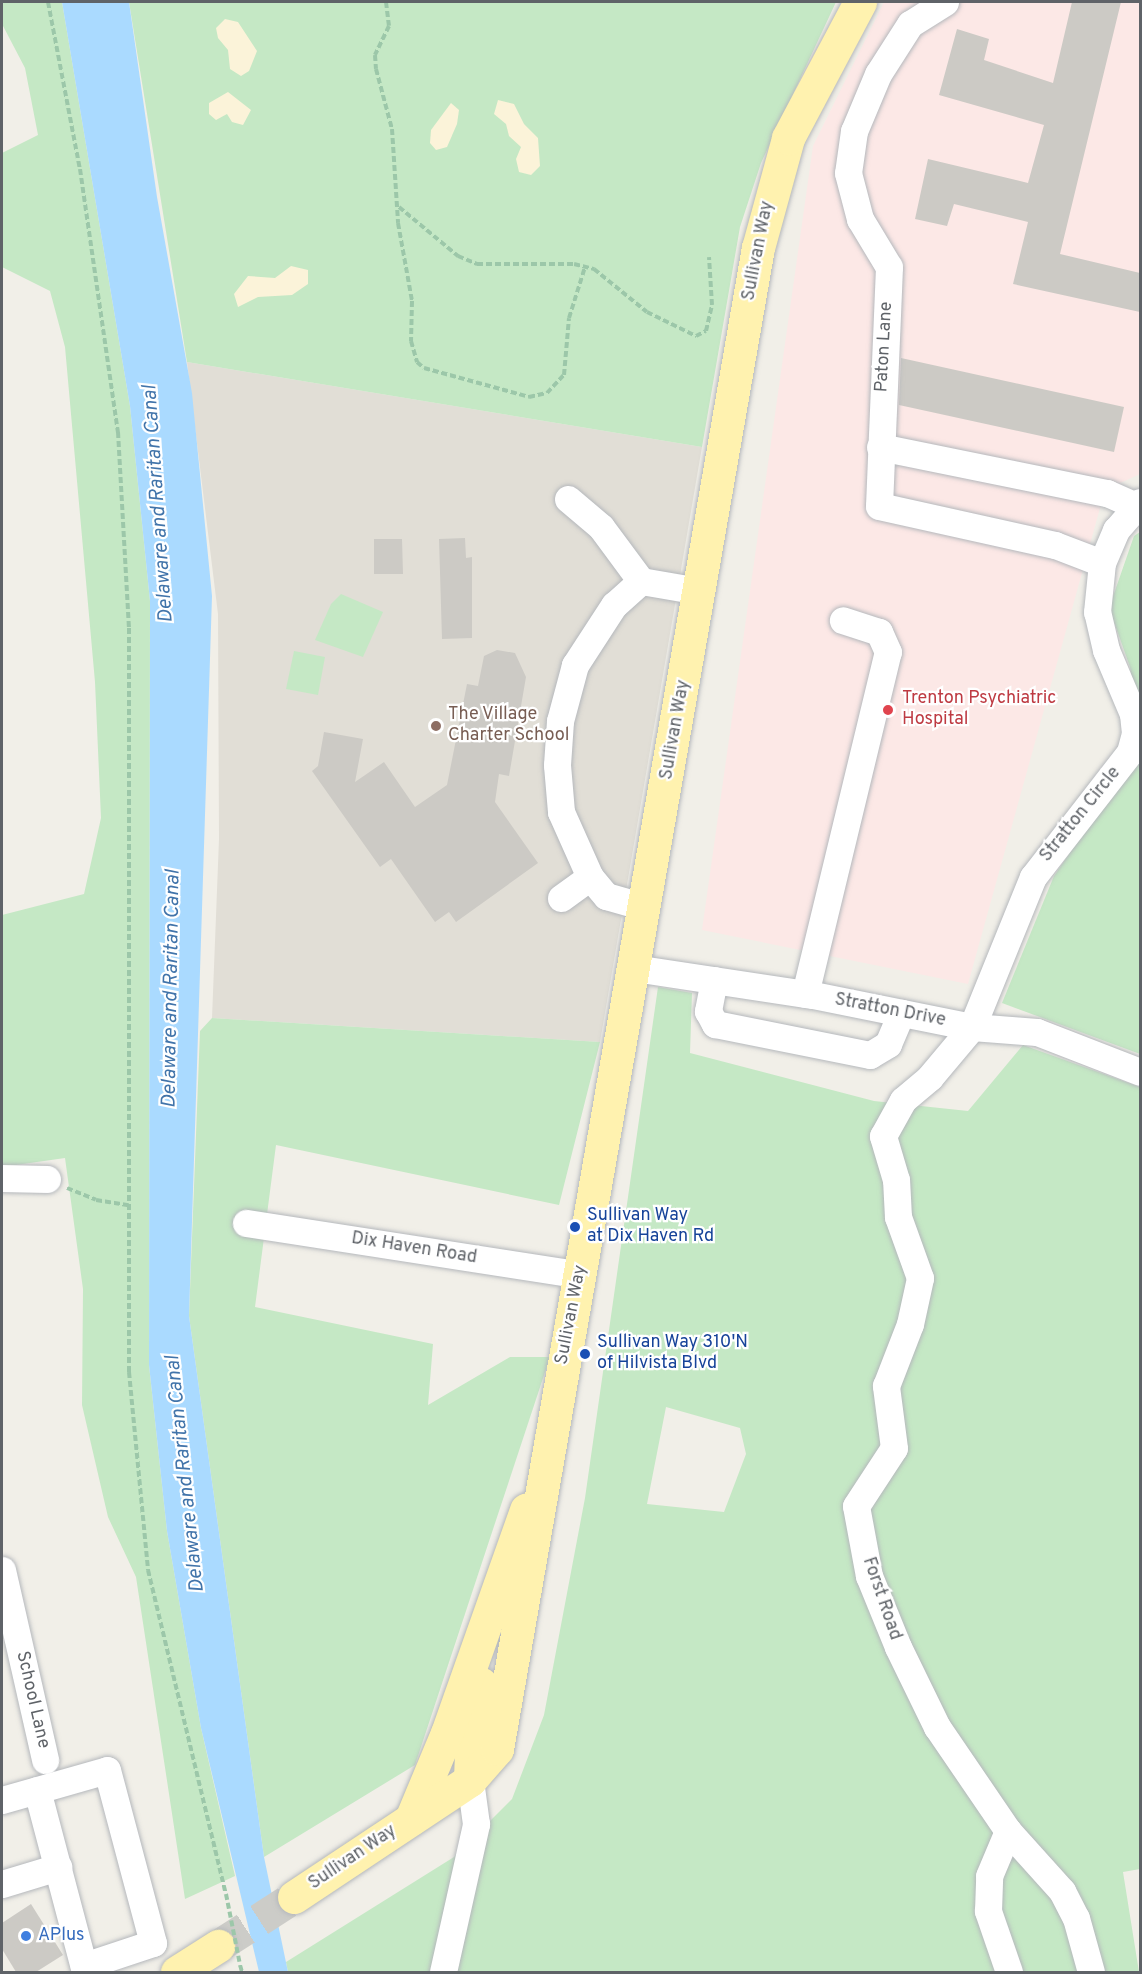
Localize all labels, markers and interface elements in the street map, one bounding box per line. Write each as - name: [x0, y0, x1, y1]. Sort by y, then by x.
- street label: Sullivan Way: [739, 199, 779, 303]
- street label: Paton Lane: [872, 301, 898, 393]
- water label: Delaware and Raritan Canal: [139, 384, 179, 624]
- street label: Sullivan Way: [657, 678, 695, 782]
- place label: Trenton Psychiatric Hospital: [902, 689, 1056, 732]
- marker: Trenton Psychiatric Hospital: [879, 701, 897, 719]
- place label: The Village Charter School: [448, 705, 570, 748]
- marker: The Village Charter School: [429, 719, 443, 733]
- street label: Stratton Circle: [1036, 763, 1126, 867]
- water label: Delaware and Raritan Canal: [158, 870, 186, 1108]
- street label: Stratton Drive: [833, 990, 947, 1032]
- place label: Sullivan Way at Dix Haven Rd: [587, 1206, 714, 1248]
- marker: Sullivan Way at Dix Haven Rd: [568, 1220, 582, 1234]
- street label: Dix Haven Road: [350, 1228, 478, 1270]
- street label: Sullivan Way: [552, 1263, 592, 1367]
- place label: Sullivan Way 310'N of Hilvista Blvd: [597, 1333, 748, 1376]
- marker: Sullivan Way 310'N of Hilvista Blvd: [578, 1347, 592, 1361]
- water label: Delaware and Raritan Canal: [162, 1354, 210, 1594]
- street label: Forst Road: [857, 1555, 905, 1643]
- street label: School Lane: [10, 1649, 54, 1751]
- street label: Sullivan Way: [305, 1821, 401, 1895]
- place label: APlus: [38, 1925, 84, 1947]
- marker: APlus: [19, 1929, 33, 1943]

